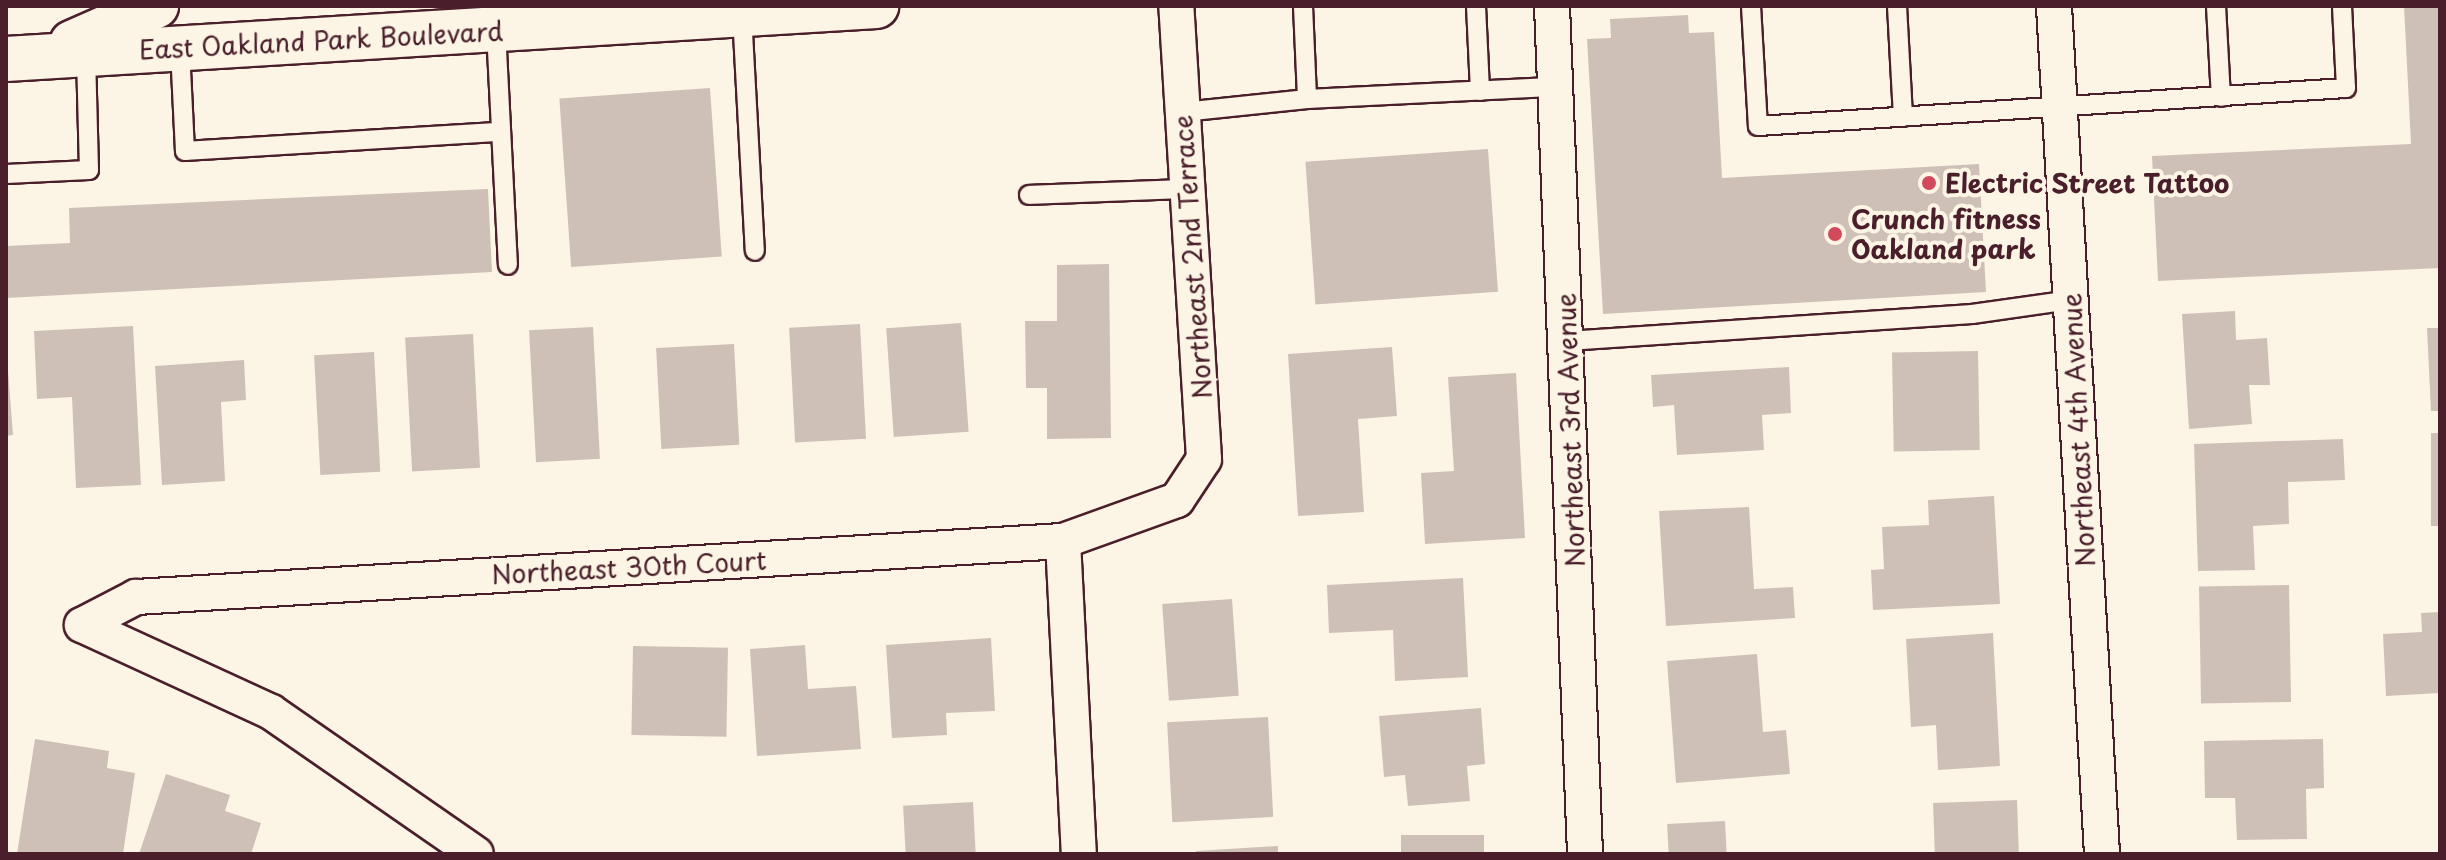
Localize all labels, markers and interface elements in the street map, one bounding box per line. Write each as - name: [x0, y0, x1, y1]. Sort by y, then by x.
- street label: East Oakland Park Boulevard: [137, 15, 505, 65]
- street label: Northeast 2nd Terrace: [1166, 114, 1218, 400]
- place label: Electric Street Tattoo: [1945, 167, 2231, 199]
- marker: Electric Street Tattoo: [1920, 174, 1938, 192]
- place label: Crunch fitness Oakland park: [1851, 203, 2043, 264]
- marker: Crunch fitness Oakland park: [1826, 225, 1844, 243]
- street label: Northeast 3rd Avenue: [1550, 292, 1590, 568]
- street label: Northeast 4th Avenue: [2055, 293, 2101, 567]
- street label: Northeast 30th Court: [491, 544, 767, 590]

